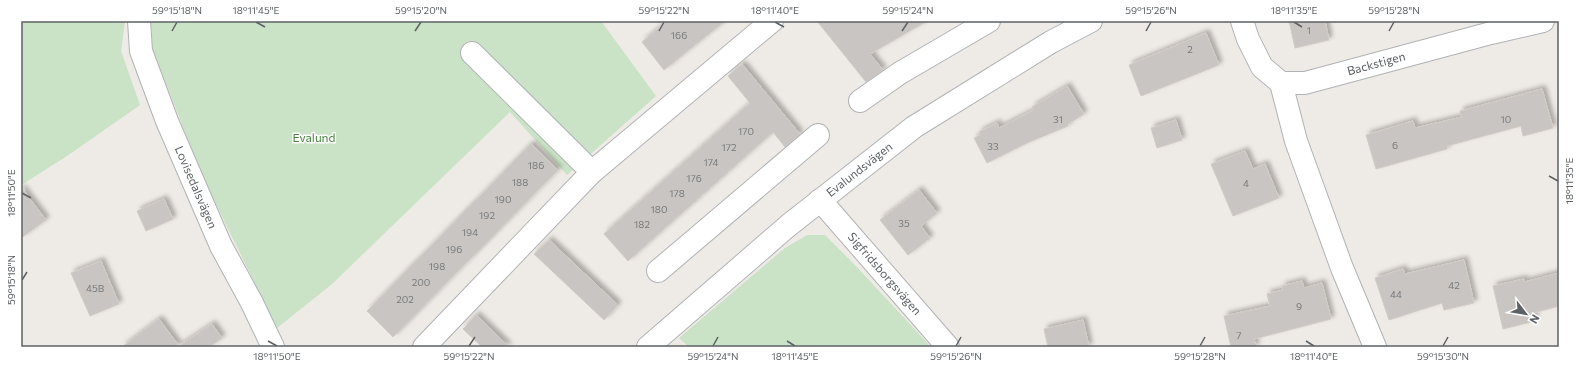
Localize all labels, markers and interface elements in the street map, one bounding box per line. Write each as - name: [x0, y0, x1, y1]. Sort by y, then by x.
- text: 59°15'18"N: [152, 4, 202, 16]
- text: 18°11'45"E: [233, 4, 280, 16]
- text: 59°15'20"N: [395, 4, 447, 16]
- text: 59°15'22"N: [639, 4, 689, 16]
- text: 18°11'40"E: [751, 4, 799, 16]
- text: 59°15'24"N: [882, 4, 934, 16]
- text: 59°15'26"N: [1125, 4, 1177, 16]
- text: 18°11'35"E: [1271, 4, 1317, 16]
- text: 59°15'28"N: [1368, 4, 1420, 16]
- house number: 1: [1307, 24, 1311, 36]
- house number: 166: [671, 29, 687, 41]
- house number: 2: [1187, 43, 1193, 55]
- street label: Backstigen: [1346, 48, 1407, 77]
- house number: 31: [1053, 113, 1063, 125]
- house number: 10: [1501, 113, 1511, 125]
- house number: 170: [738, 125, 754, 137]
- park label: Evalund: [293, 130, 335, 144]
- street label: Evalundsvägen: [823, 139, 895, 199]
- house number: 6: [1392, 139, 1398, 151]
- house number: 33: [987, 140, 999, 152]
- house number: 172: [721, 141, 737, 153]
- street label: Lovisedalsvägen: [173, 144, 221, 230]
- house number: 174: [704, 156, 718, 168]
- text: 18°11'35"E: [1563, 158, 1575, 204]
- house number: 186: [528, 159, 544, 171]
- text: 18°11'50"E: [5, 169, 17, 217]
- house number: 176: [686, 172, 702, 184]
- house number: 188: [512, 176, 528, 188]
- house number: 4: [1243, 177, 1249, 189]
- house number: 178: [669, 187, 685, 199]
- house number: 190: [495, 193, 511, 205]
- house number: 180: [651, 203, 667, 215]
- house number: 192: [479, 209, 495, 221]
- house number: 35: [898, 217, 910, 229]
- house number: 182: [634, 218, 650, 230]
- house number: 194: [462, 226, 478, 238]
- street label: Sigfridsborgsvägen: [846, 229, 925, 317]
- house number: 196: [446, 243, 462, 255]
- text: 59°15'18"N: [5, 255, 17, 305]
- house number: 198: [429, 260, 445, 272]
- house number: 200: [412, 276, 430, 288]
- house number: 42: [1448, 279, 1460, 291]
- house number: 45B: [86, 282, 105, 294]
- house number: 44: [1390, 288, 1402, 300]
- house number: 202: [396, 293, 414, 305]
- north arrow: [1506, 294, 1546, 334]
- house number: 9: [1296, 300, 1302, 312]
- text: N: [1527, 313, 1543, 326]
- house number: 7: [1236, 329, 1242, 341]
- text: 18°11'50"E: [253, 350, 301, 362]
- text: 59°15'22"N: [444, 350, 494, 362]
- text: 59°15'24"N: [687, 350, 739, 362]
- text: 18°11'45"E: [772, 350, 819, 362]
- text: 59°15'26"N: [930, 350, 982, 362]
- text: 59°15'28"N: [1174, 350, 1226, 362]
- text: 18°11'40"E: [1290, 350, 1338, 362]
- text: 59°15'30"N: [1417, 350, 1469, 362]

